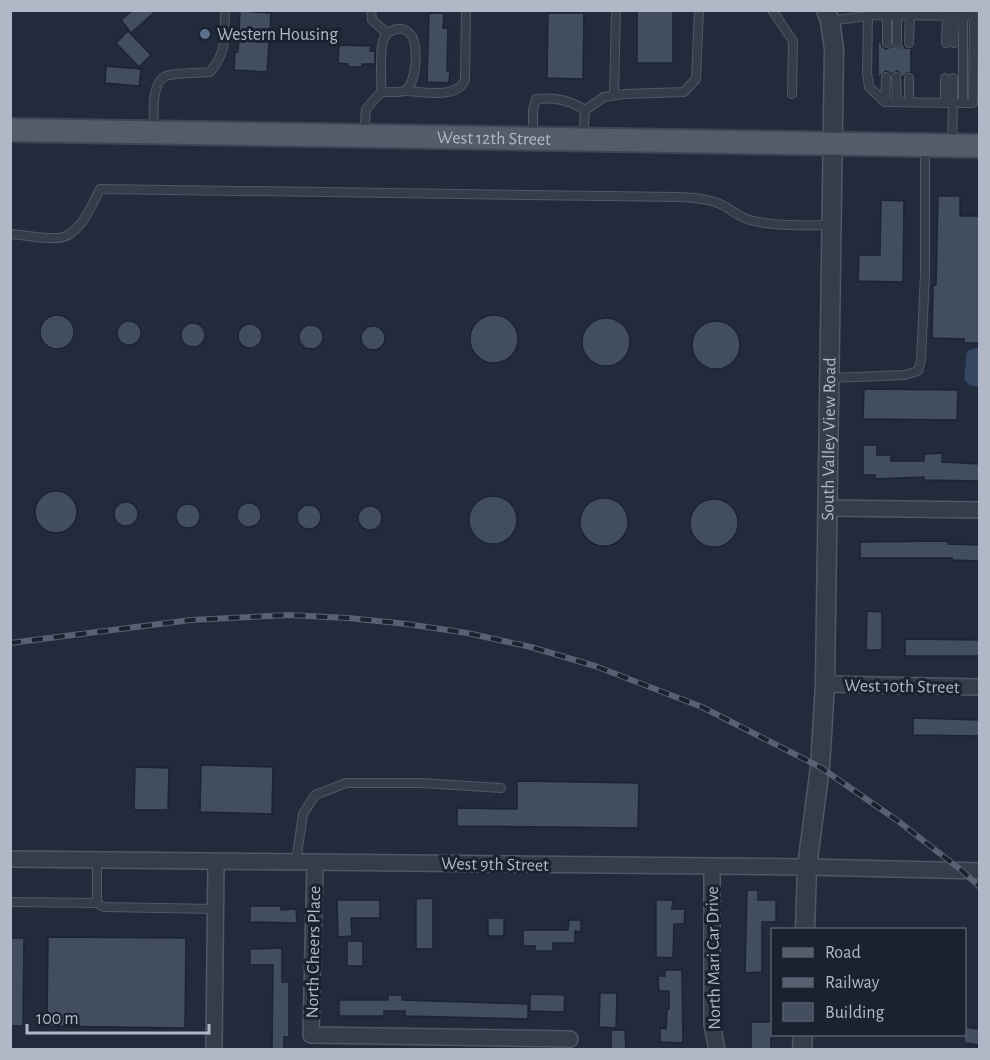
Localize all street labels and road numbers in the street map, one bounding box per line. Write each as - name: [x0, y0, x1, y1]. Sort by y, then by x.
- street label: West 12th Street: [437, 129, 551, 149]
- street label: South Valley View Road: [819, 357, 840, 521]
- street label: West 10th Street: [844, 677, 960, 697]
- street label: West 9th Street: [441, 855, 549, 875]
- street label: North Cheers Place: [304, 886, 324, 1018]
- street label: North Mari Car Drive: [704, 886, 724, 1030]

